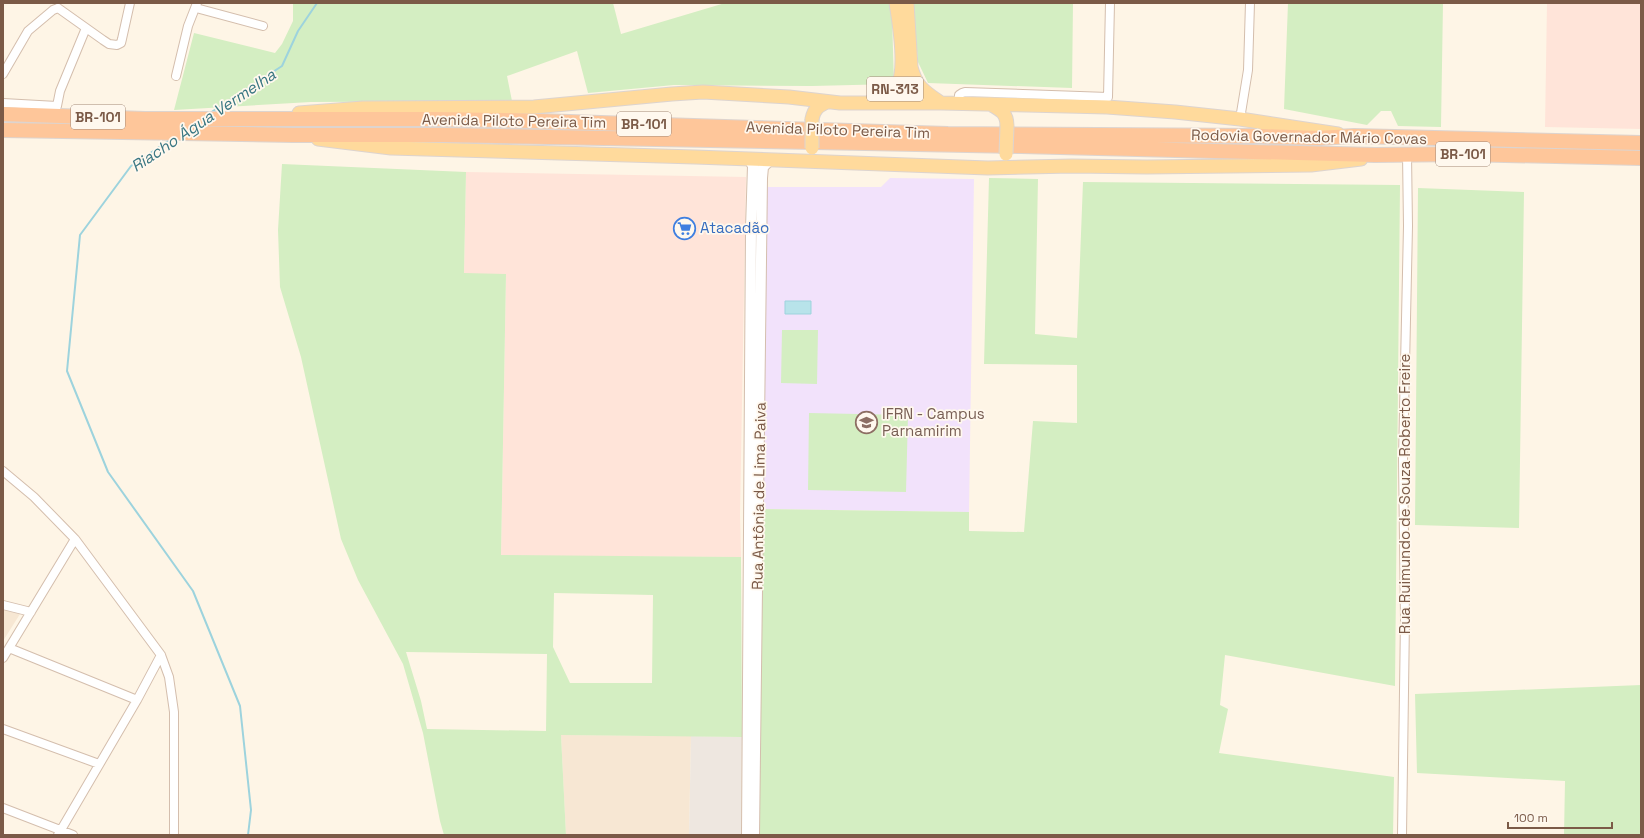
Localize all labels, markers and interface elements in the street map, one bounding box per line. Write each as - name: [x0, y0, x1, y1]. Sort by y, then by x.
- water label: Riacho Água Vermelha: [127, 64, 280, 177]
- road number: RN-313: [867, 77, 923, 101]
- road number: BR-101: [71, 105, 125, 129]
- street label: Avenida Piloto Pereira Tim: [422, 109, 606, 132]
- road number: BR-101: [617, 112, 671, 136]
- street label: Avenida Piloto Pereira Tim: [746, 117, 930, 142]
- street label: Rodovia Governador Mário Covas: [1191, 125, 1427, 148]
- road number: BR-101: [1436, 142, 1490, 166]
- supermarket icon: Atacadão: [672, 215, 698, 241]
- place label: Atacadão: [700, 218, 769, 237]
- street label: Rua Ruimundo de Souza Roberto Freire: [1395, 354, 1414, 634]
- street label: Rua Antônia de Lima Paiva: [747, 402, 770, 590]
- place label: IFRN - Campus Parnamirim: [882, 404, 985, 440]
- school or university icon: IFRN - Campus Parnamirim: [854, 410, 880, 436]
- scale bar: [1508, 804, 1612, 830]
- text: 100 m: [1514, 810, 1548, 826]

